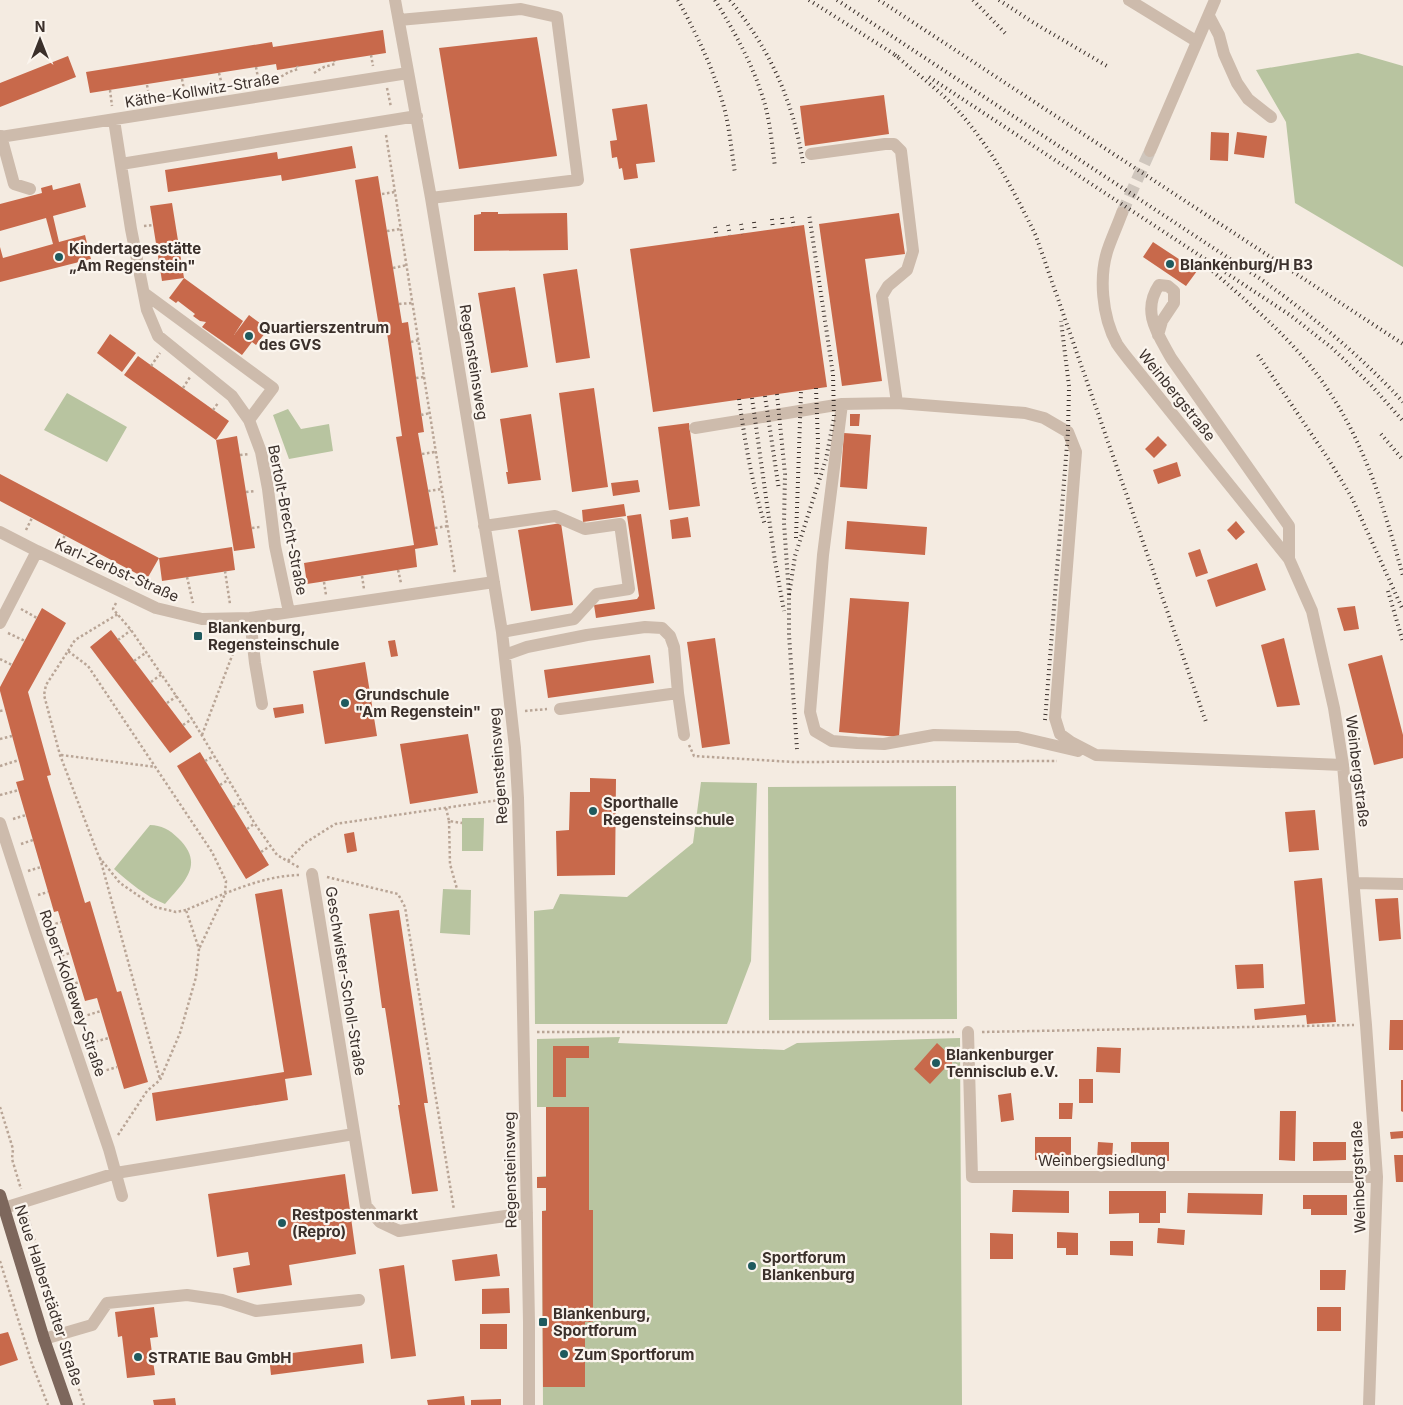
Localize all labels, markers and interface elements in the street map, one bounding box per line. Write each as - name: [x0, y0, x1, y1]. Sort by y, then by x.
- north arrow: [15, 15, 65, 65]
- text: N: [35, 18, 45, 35]
- street label: Käthe-Kollwitz-Straße: [123, 68, 281, 112]
- place label: Kindertagesstätte „Am Regenstein": [69, 239, 201, 275]
- marker: Kindertagesstätte „Am Regenstein": [53, 251, 65, 263]
- place label: Blankenburg/H B3: [1180, 255, 1313, 274]
- marker: Blankenburg/H B3: [1164, 258, 1176, 270]
- street label: Regensteinsweg: [455, 303, 493, 421]
- place label: Quartierszentrum des GVS: [259, 318, 389, 354]
- marker: Quartierszentrum des GVS: [243, 330, 255, 342]
- street label: Weinbergstraße: [1134, 345, 1220, 445]
- street label: Bertolt-Brecht-Straße: [264, 443, 312, 597]
- street label: Karl-Zerbst-Straße: [52, 534, 182, 606]
- place label: Blankenburg, Regensteinschule: [208, 618, 339, 654]
- marker: Blankenburg, Regensteinschule: [192, 630, 204, 642]
- place label: Grundschule "Am Regenstein": [355, 685, 481, 721]
- marker: Grundschule "Am Regenstein": [339, 697, 351, 709]
- street label: Regensteinsweg: [484, 707, 512, 825]
- street label: Weinbergstraße: [1342, 714, 1374, 828]
- place label: Sporthalle Regensteinschule: [603, 793, 734, 829]
- marker: Sporthalle Regensteinschule: [587, 805, 599, 817]
- street label: Geschwister-Scholl-Straße: [322, 885, 370, 1077]
- street label: Robert-Koldewey-Straße: [35, 907, 111, 1079]
- place label: Blankenburger Tennisclub e.V.: [946, 1045, 1059, 1081]
- marker: Blankenburger Tennisclub e.V.: [930, 1057, 942, 1069]
- street label: Regensteinsweg: [499, 1111, 521, 1229]
- street label: Weinbergstraße: [1347, 1120, 1369, 1234]
- street label: Weinbergsiedlung: [1038, 1151, 1166, 1170]
- street label: Neue Halberstädter Straße: [11, 1202, 87, 1388]
- place label: Restpostenmarkt (Repro): [292, 1205, 419, 1241]
- marker: Restpostenmarkt (Repro): [276, 1217, 288, 1229]
- place label: Sportforum Blankenburg: [762, 1248, 855, 1284]
- marker: Sportforum Blankenburg: [746, 1260, 758, 1272]
- place label: Blankenburg, Sportforum: [553, 1304, 651, 1340]
- marker: Blankenburg, Sportforum: [537, 1316, 549, 1328]
- place label: Zum Sportforum: [574, 1345, 694, 1364]
- place label: STRATIE Bau GmbH: [148, 1348, 292, 1367]
- marker: Zum Sportforum: [558, 1348, 570, 1360]
- marker: STRATIE Bau GmbH: [132, 1351, 144, 1363]

